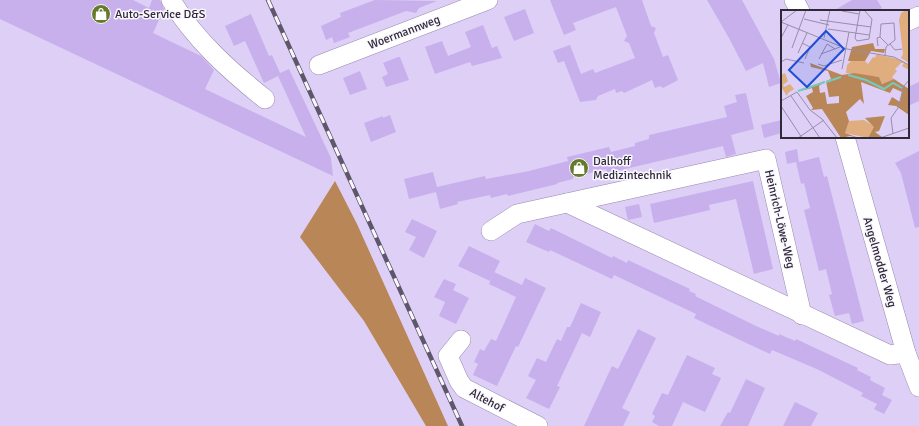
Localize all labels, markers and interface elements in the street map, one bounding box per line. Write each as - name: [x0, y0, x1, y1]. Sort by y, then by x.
- shop icon: Auto-Service D&S: [90, 3, 112, 25]
- place label: Auto-Service D&S: [115, 7, 206, 22]
- inset map: [781, 10, 909, 138]
- street label: Woermannweg: [366, 12, 442, 53]
- place label: Dalhoff Medizintechnik: [593, 154, 672, 183]
- shop icon: Dalhoff Medizintechnik: [568, 157, 590, 179]
- street label: Heinrich-Löwe-Weg: [761, 168, 798, 270]
- street label: Angelmodder Weg: [859, 215, 900, 309]
- street label: Altehof: [467, 385, 508, 416]

